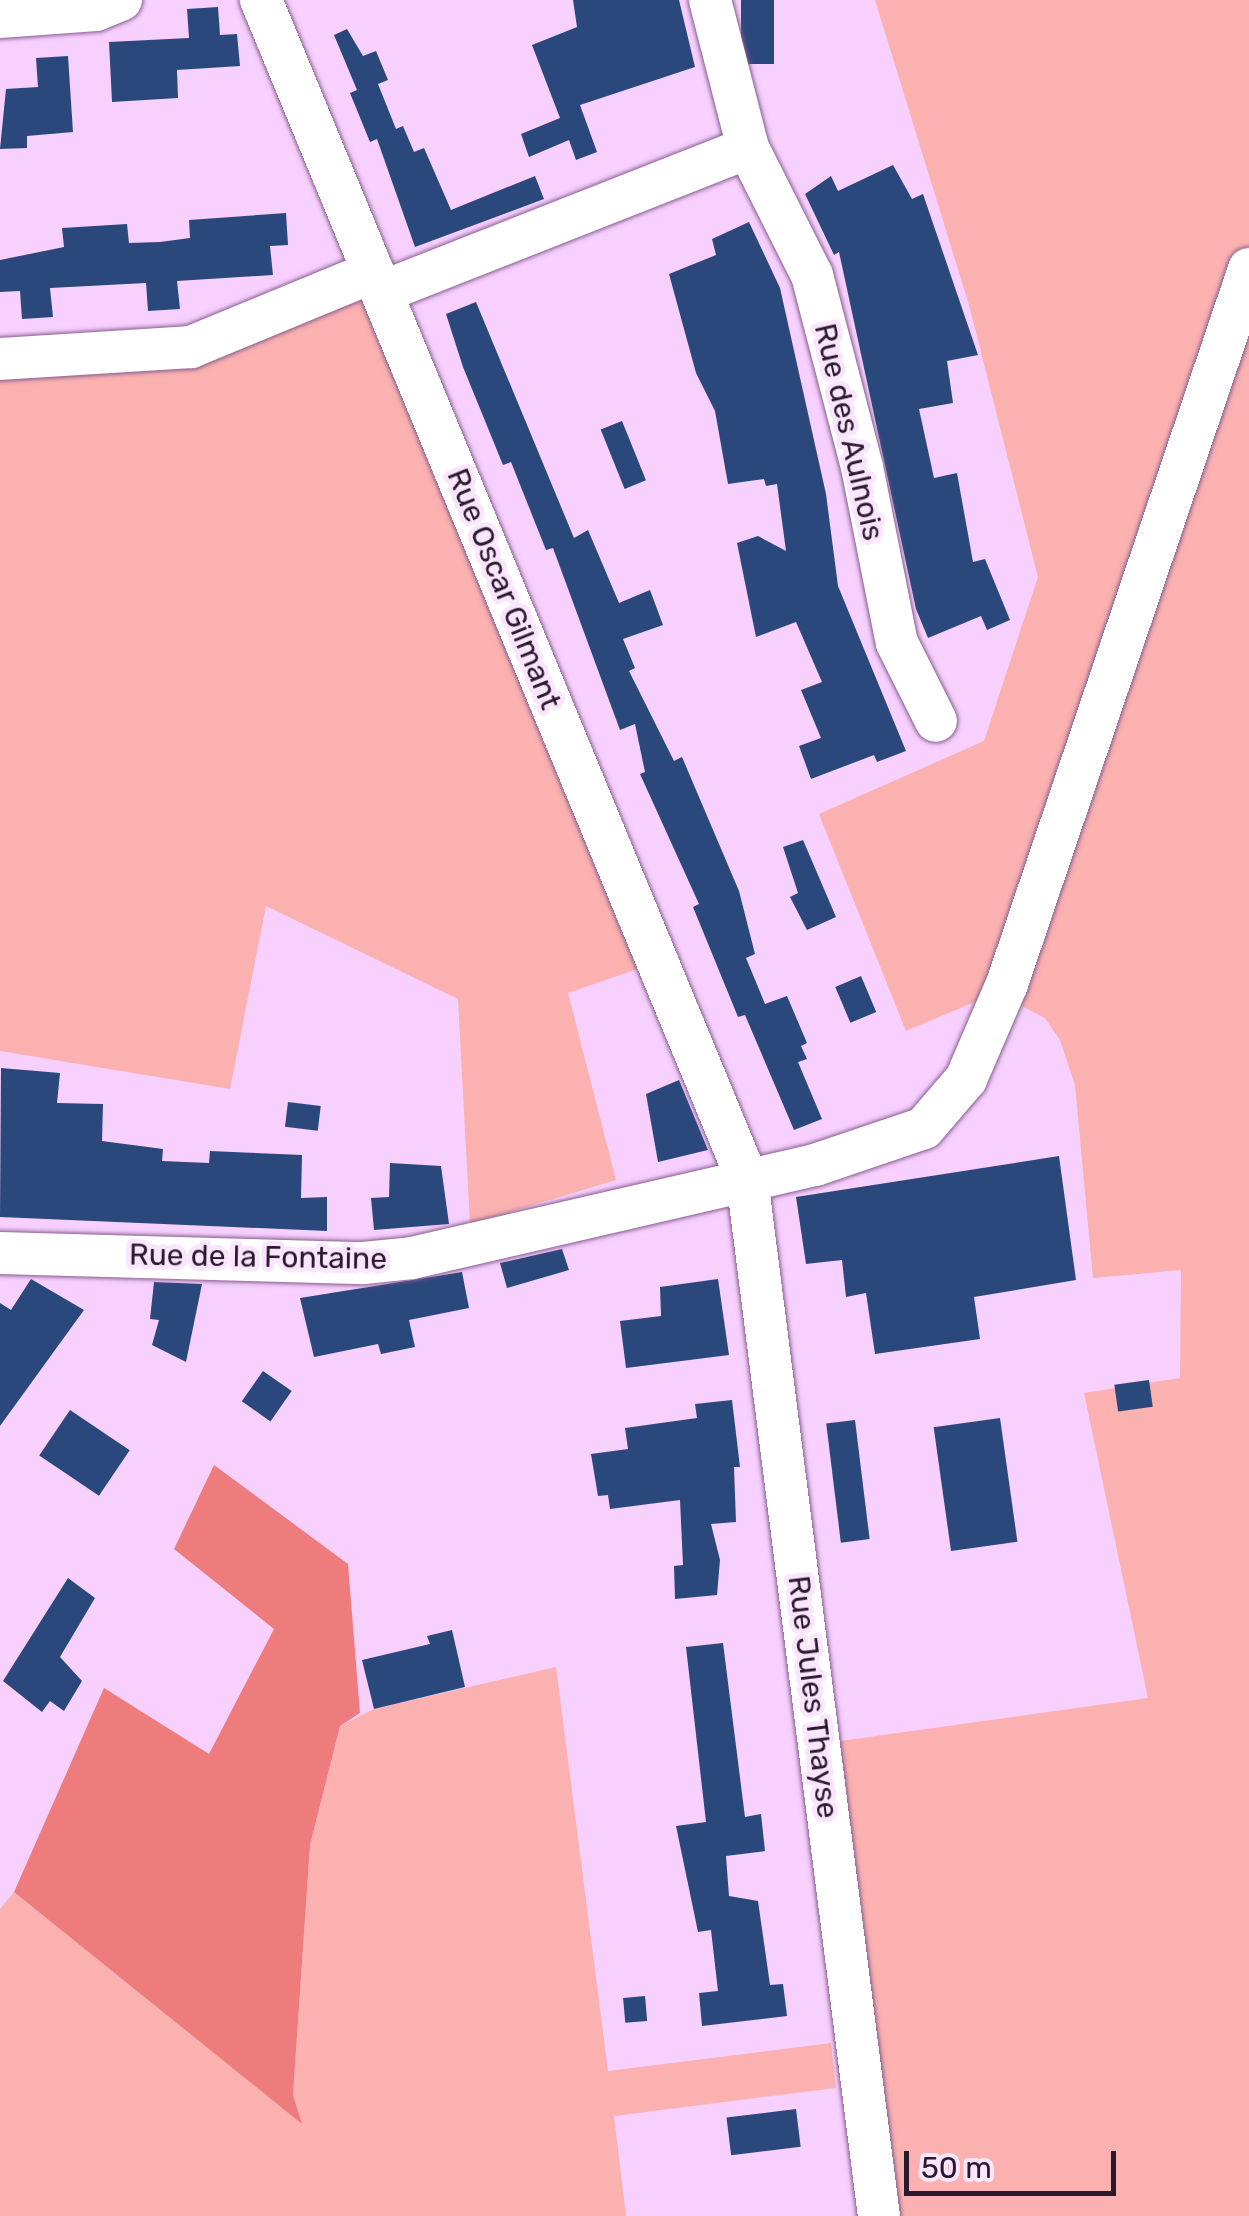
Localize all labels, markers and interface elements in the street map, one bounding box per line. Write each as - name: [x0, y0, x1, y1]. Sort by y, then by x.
- street label: Rue des Aulnois: [806, 320, 892, 544]
- street label: Rue Oscar Gilmant: [439, 463, 569, 715]
- street label: Rue de la Fontaine: [129, 1237, 387, 1277]
- street label: Rue Jules Thayse: [780, 1573, 846, 1821]
- scale bar: [909, 2131, 1122, 2193]
- text: 50 m: [921, 2150, 992, 2186]

